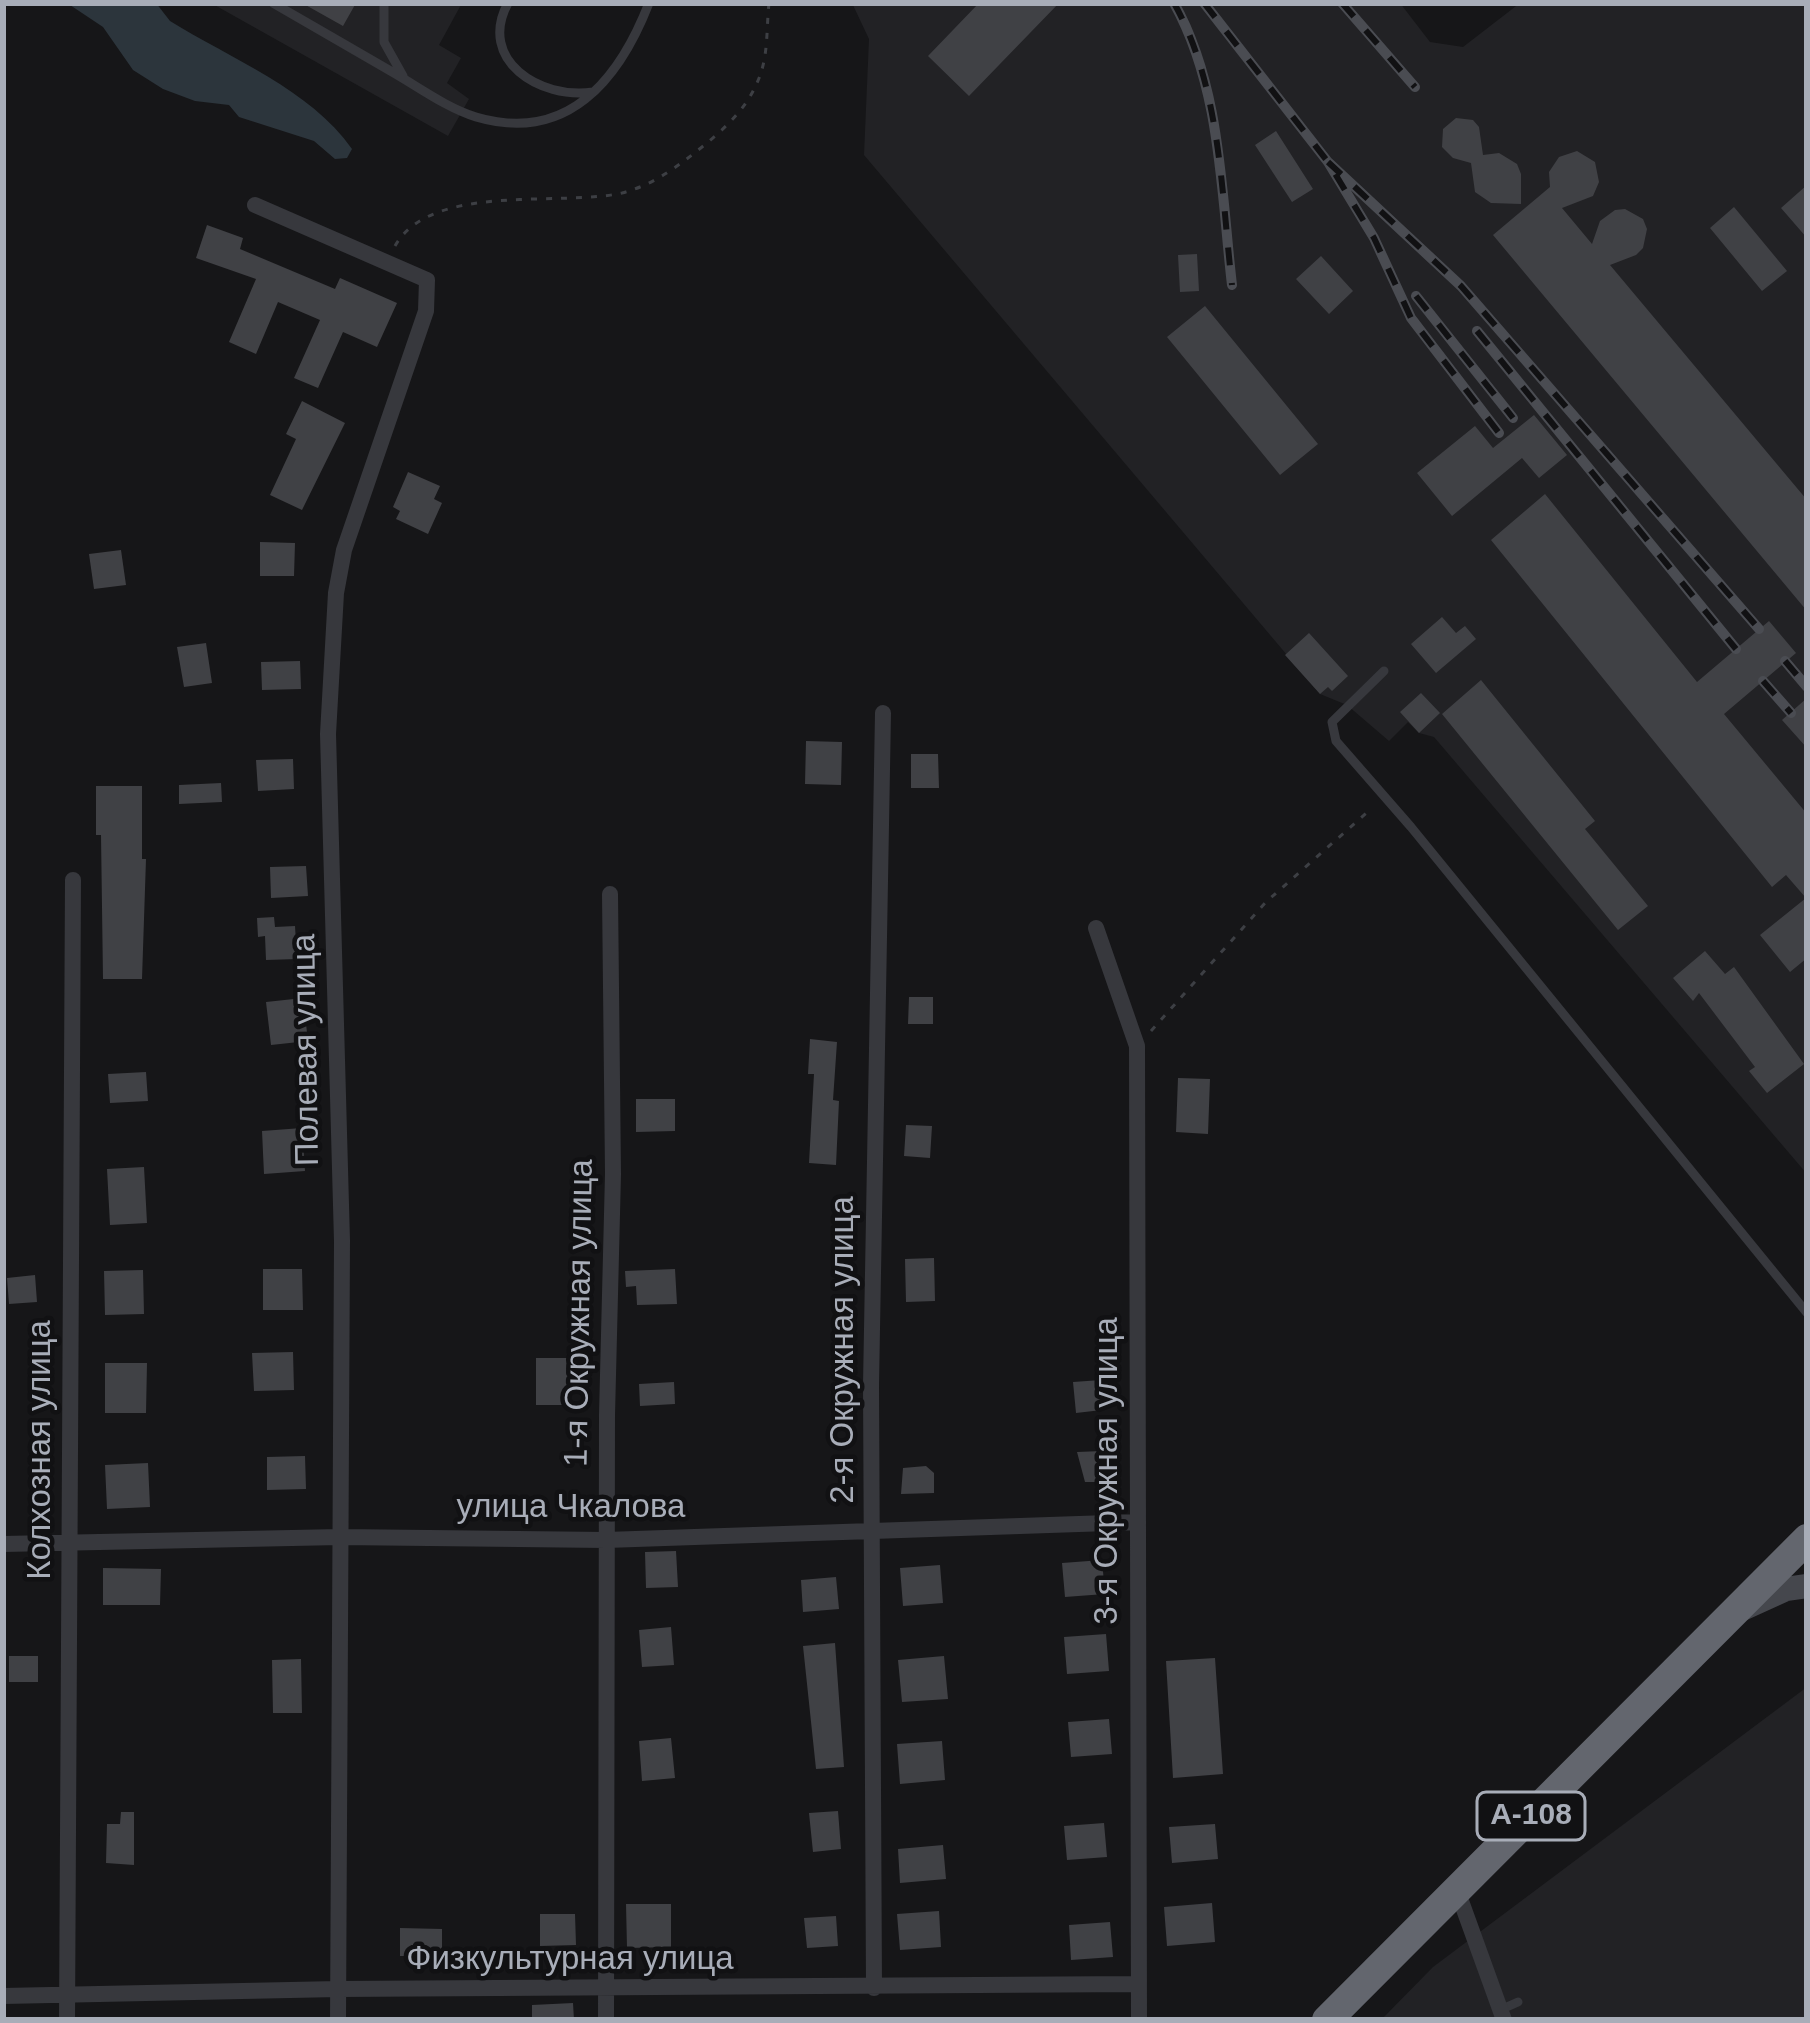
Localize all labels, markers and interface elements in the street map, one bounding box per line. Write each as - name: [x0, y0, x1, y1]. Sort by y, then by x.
- street label: Полевая улица: [285, 934, 329, 1166]
- street label: 1-я Окружная улица: [558, 1159, 602, 1467]
- street label: 2-я Окружная улица: [824, 1196, 864, 1504]
- street label: 3-я Окружная улица: [1088, 1317, 1128, 1625]
- street label: Колхозная улица: [21, 1320, 61, 1580]
- street label: улица Чкалова: [457, 1488, 685, 1528]
- road number: А-108: [1477, 1792, 1585, 1840]
- street label: Физкультурная улица: [406, 1940, 734, 1980]

